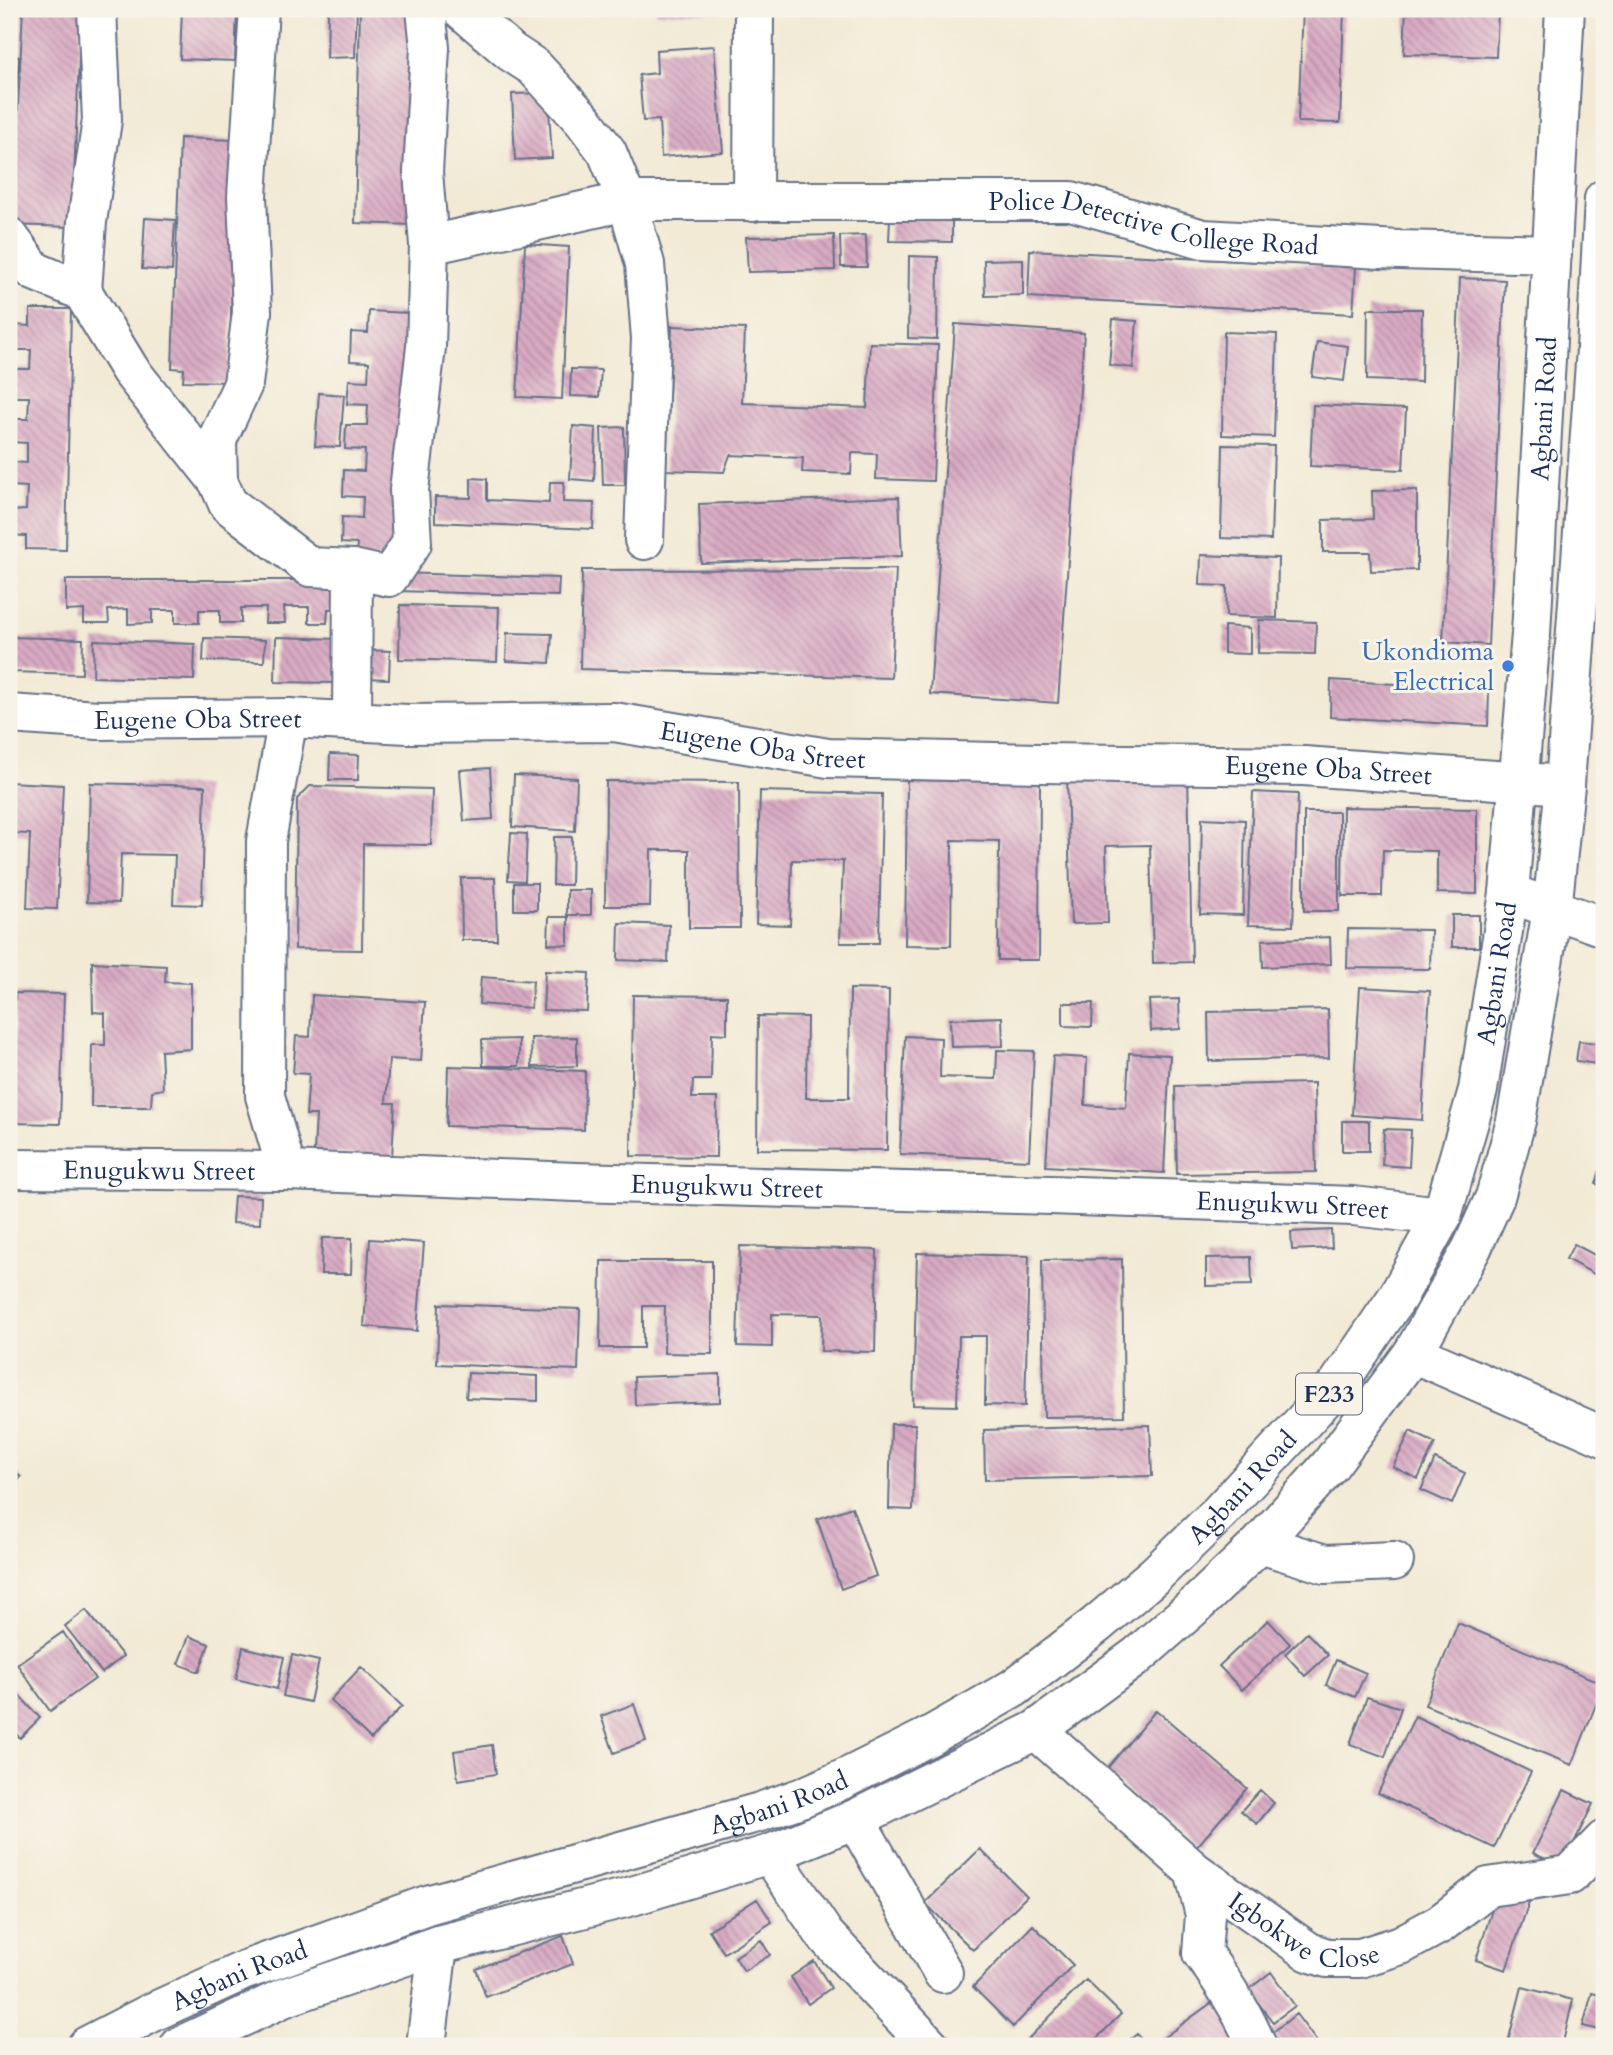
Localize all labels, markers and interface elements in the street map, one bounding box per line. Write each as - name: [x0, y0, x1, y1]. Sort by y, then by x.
- street label: Police Detective College Road: [988, 182, 1320, 263]
- street label: Agbani Road: [1522, 335, 1565, 482]
- place label: Ukondioma Electrical: [1362, 634, 1494, 699]
- marker: Ukondioma Electrical: [1500, 658, 1516, 674]
- street label: Eugene Oba Street: [94, 701, 302, 738]
- street label: Eugene Oba Street: [657, 713, 866, 777]
- street label: Eugene Oba Street: [1225, 748, 1433, 793]
- street label: Agbani Road: [1468, 899, 1525, 1047]
- street label: Enugukwu Street: [63, 1152, 255, 1189]
- street label: Enugukwu Street: [630, 1167, 823, 1207]
- street label: Enugukwu Street: [1196, 1183, 1390, 1228]
- road number: F233: [1296, 1374, 1362, 1414]
- street label: Agbani Road: [1180, 1423, 1305, 1552]
- street label: Agbani Road: [706, 1762, 854, 1843]
- street label: Igbokwe Close: [1221, 1884, 1384, 1976]
- street label: Agbani Road: [165, 1932, 312, 2019]

